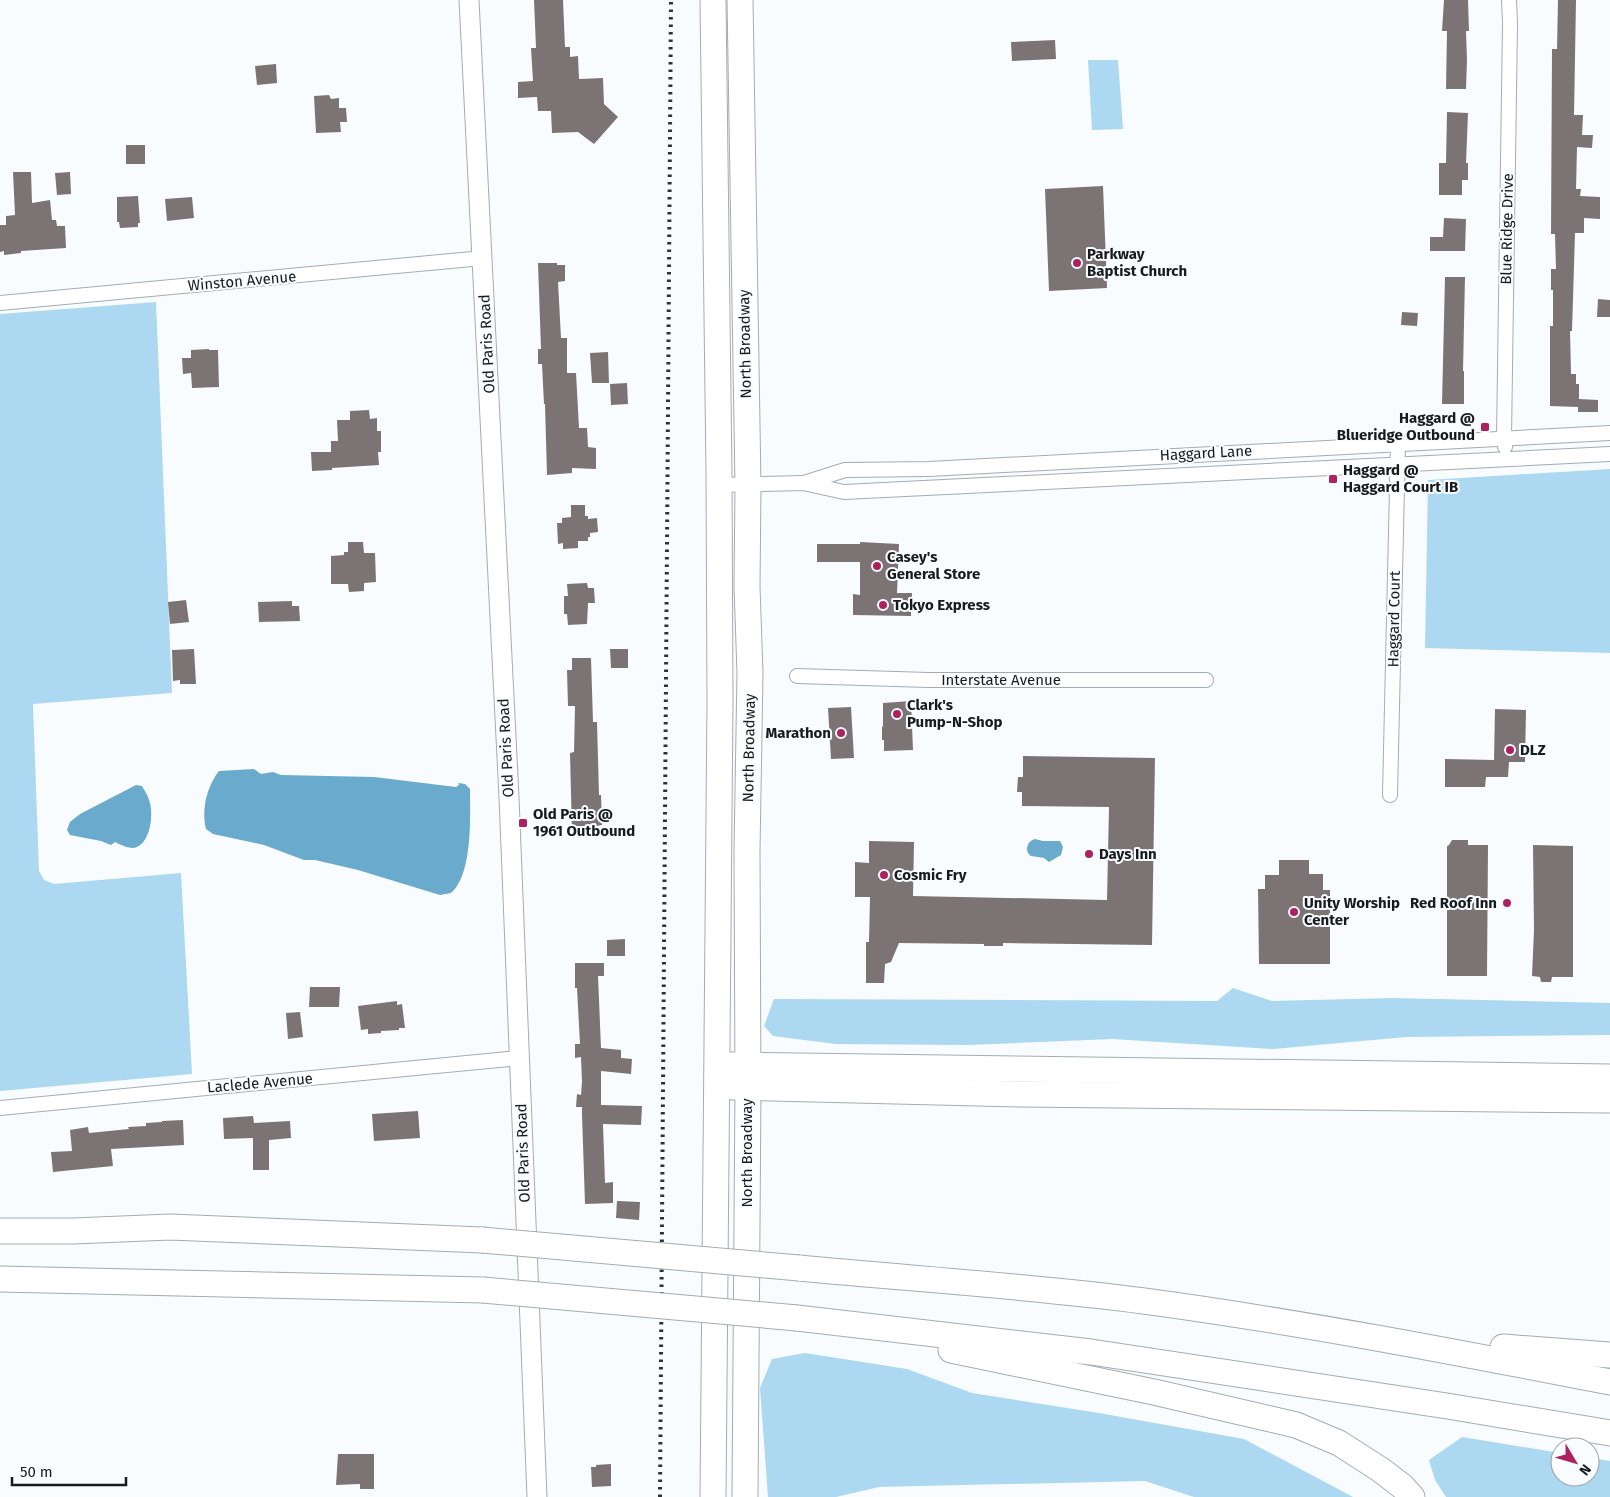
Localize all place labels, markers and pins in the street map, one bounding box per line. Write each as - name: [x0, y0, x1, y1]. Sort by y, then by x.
- place label: Parkway Baptist Church: [1087, 245, 1187, 280]
- marker: Parkway Baptist Church: [1071, 257, 1083, 269]
- place label: Haggard @ Blueridge Outbound: [1337, 409, 1475, 444]
- marker: Haggard @ Blueridge Outbound: [1479, 421, 1491, 433]
- place label: Haggard @ Haggard Court IB: [1343, 461, 1458, 496]
- marker: Haggard @ Haggard Court IB: [1327, 473, 1339, 485]
- place label: Casey's General Store: [887, 548, 980, 583]
- marker: Casey's General Store: [871, 560, 883, 572]
- place label: Tokyo Express: [893, 596, 990, 614]
- marker: Tokyo Express: [877, 599, 889, 611]
- place label: Clark's Pump-N-Shop: [907, 696, 1002, 731]
- marker: Clark's Pump-N-Shop: [891, 708, 903, 720]
- place label: Marathon: [765, 724, 831, 742]
- marker: Marathon: [835, 727, 847, 739]
- place label: DLZ: [1520, 741, 1546, 759]
- marker: DLZ: [1504, 744, 1516, 756]
- place label: Old Paris @ 1961 Outbound: [533, 805, 635, 840]
- marker: Old Paris @ 1961 Outbound: [517, 817, 529, 829]
- place label: Days Inn: [1099, 845, 1157, 863]
- marker: Days Inn: [1083, 848, 1095, 860]
- place label: Cosmic Fry: [894, 866, 967, 884]
- marker: Cosmic Fry: [878, 869, 890, 881]
- place label: Unity Worship Center: [1304, 894, 1400, 929]
- place label: Red Roof Inn: [1410, 894, 1497, 912]
- marker: Red Roof Inn: [1501, 897, 1513, 909]
- marker: Unity Worship Center: [1288, 906, 1300, 918]

